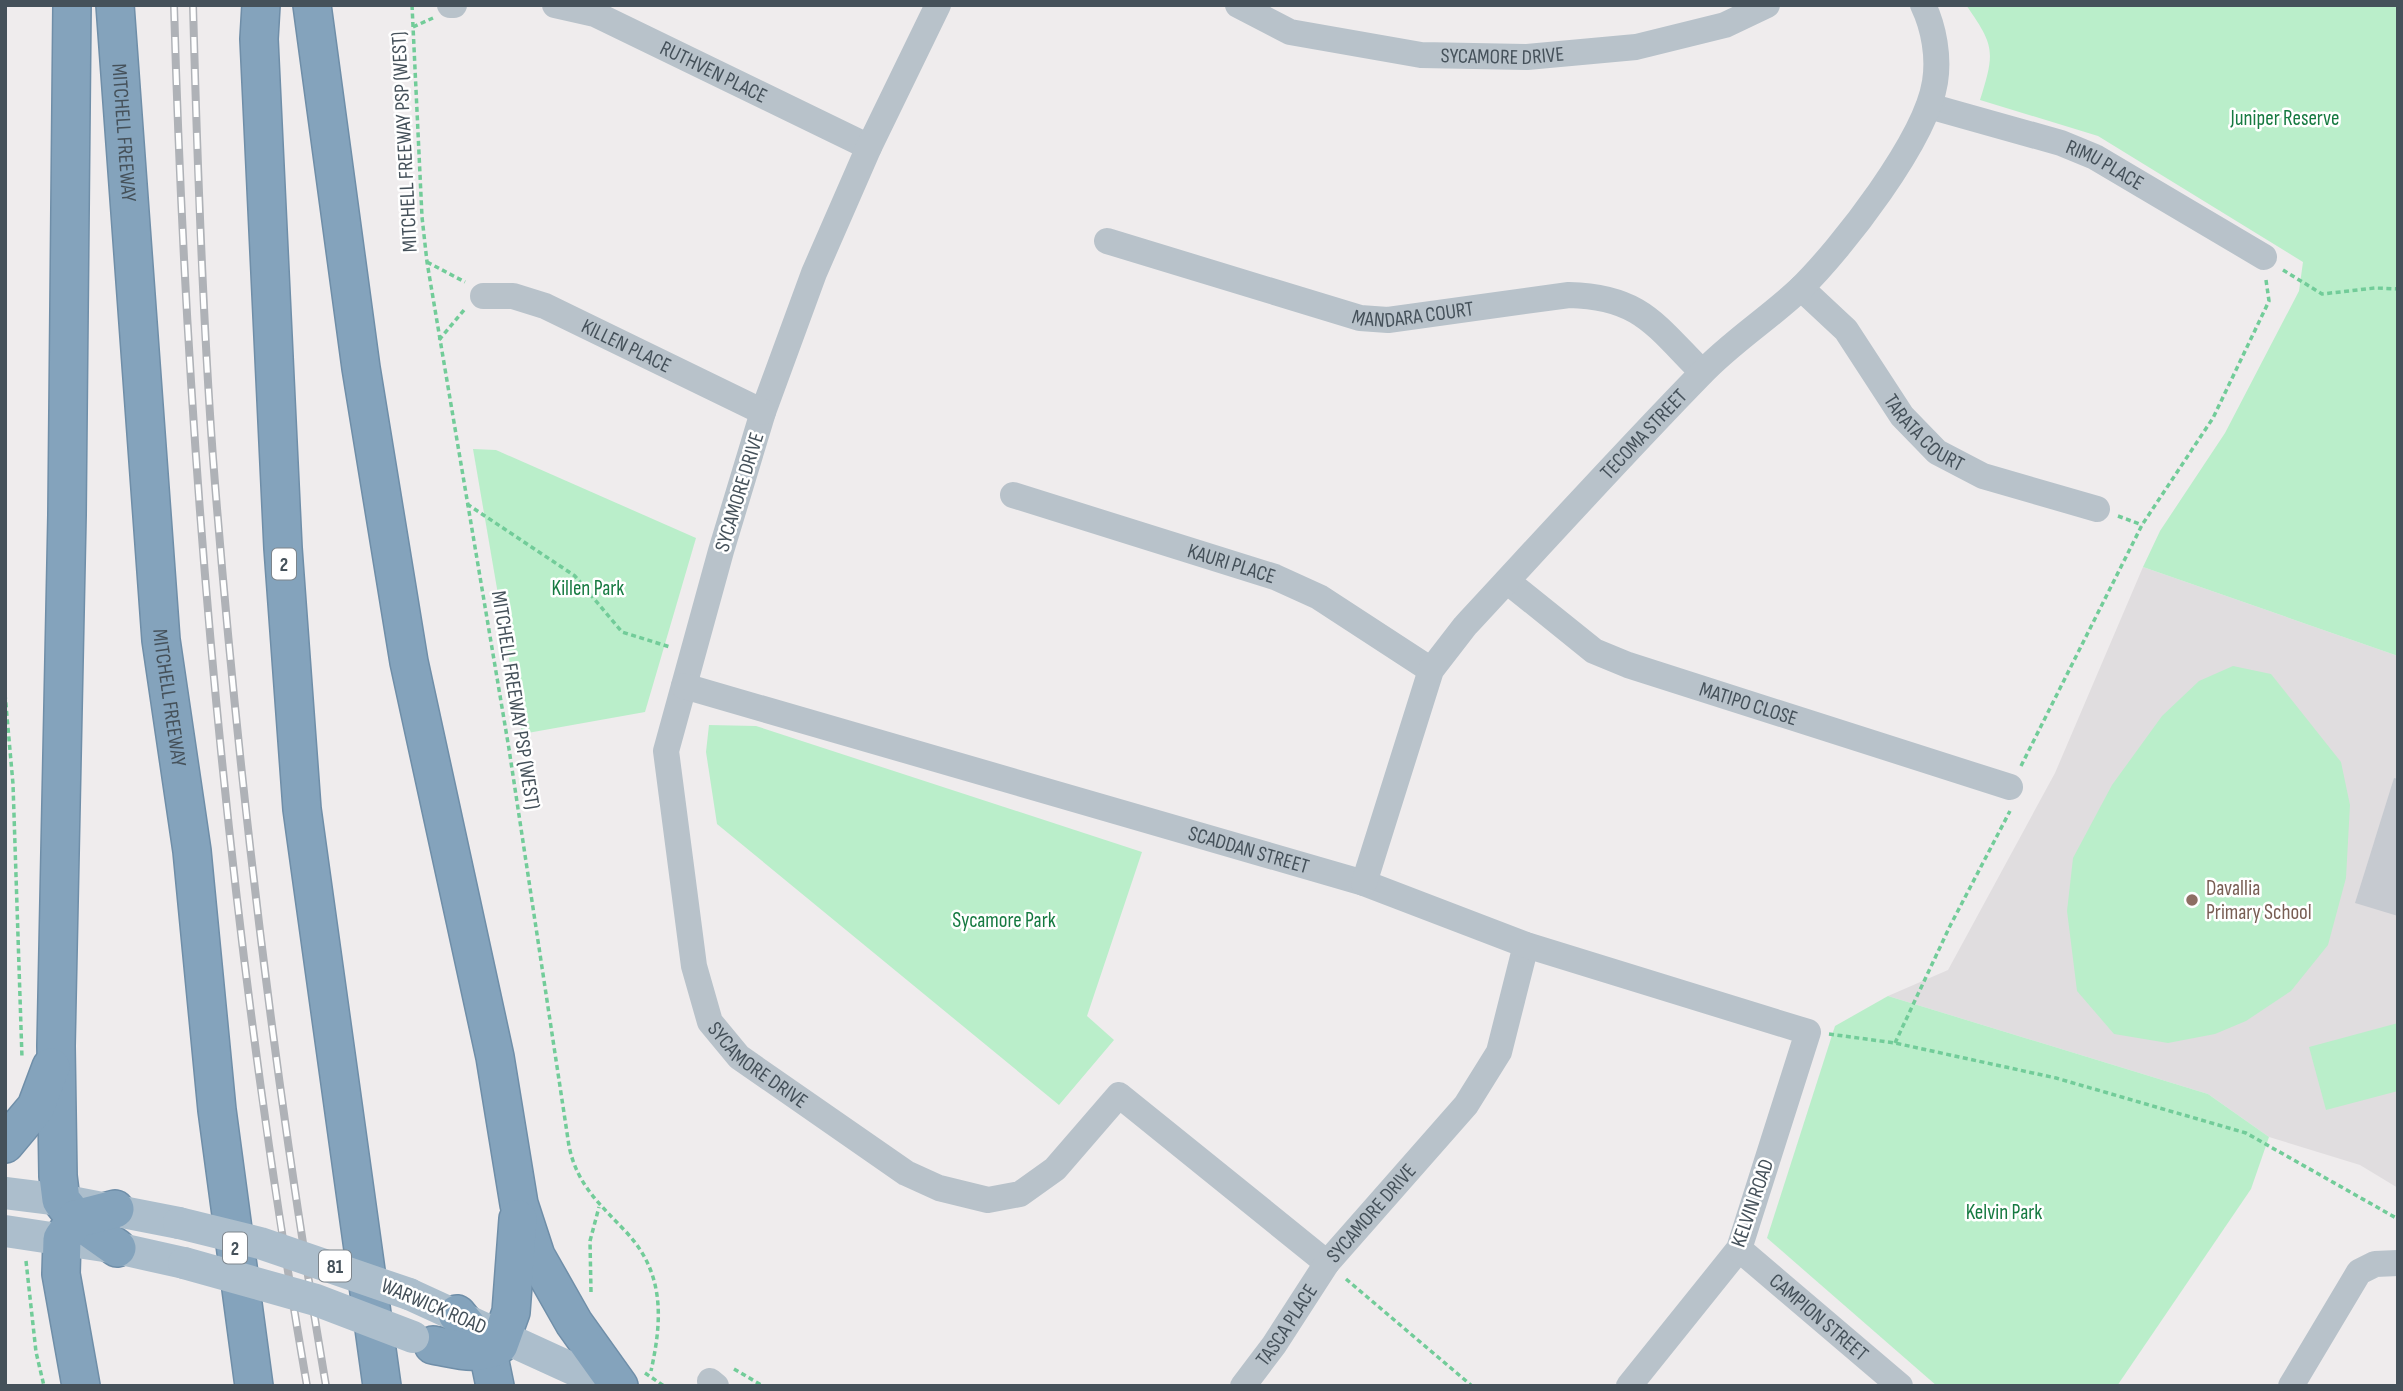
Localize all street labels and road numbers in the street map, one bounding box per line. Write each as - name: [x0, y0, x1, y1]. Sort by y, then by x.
- street label: MITCHELL FREEWAY PSP (WEST): [386, 31, 423, 253]
- street label: RUTHVEN PLACE: [656, 36, 771, 109]
- street label: SYCAMORE DRIVE: [1440, 42, 1565, 70]
- street label: MITCHELL FREEWAY: [106, 63, 141, 203]
- street label: RIMU PLACE: [2062, 134, 2148, 196]
- street label: MANDARA COURT: [1349, 296, 1476, 333]
- street label: KILLEN PLACE: [577, 314, 675, 378]
- street label: TECOMA STREET: [1595, 384, 1693, 485]
- street label: TARATA COURT: [1878, 390, 1969, 477]
- street label: SYCAMORE DRIVE: [709, 429, 769, 555]
- street label: KAURI PLACE: [1184, 538, 1278, 589]
- road number: 2: [272, 548, 296, 580]
- street label: MITCHELL FREEWAY PSP (WEST): [486, 589, 545, 811]
- street label: MITCHELL FREEWAY: [147, 628, 191, 768]
- street label: MATIPO CLOSE: [1696, 677, 1801, 731]
- street label: SCADDAN STREET: [1185, 821, 1312, 880]
- street label: SYCAMORE DRIVE: [702, 1017, 813, 1114]
- street label: KELVIN ROAD: [1726, 1156, 1779, 1251]
- street label: SYCAMORE DRIVE: [1321, 1159, 1422, 1268]
- road number: 2: [223, 1232, 247, 1264]
- road number: 81: [319, 1250, 351, 1282]
- street label: CAMPION STREET: [1764, 1268, 1874, 1367]
- street label: WARWICK ROAD: [377, 1273, 490, 1340]
- street label: TASCA PLACE: [1251, 1280, 1323, 1371]

